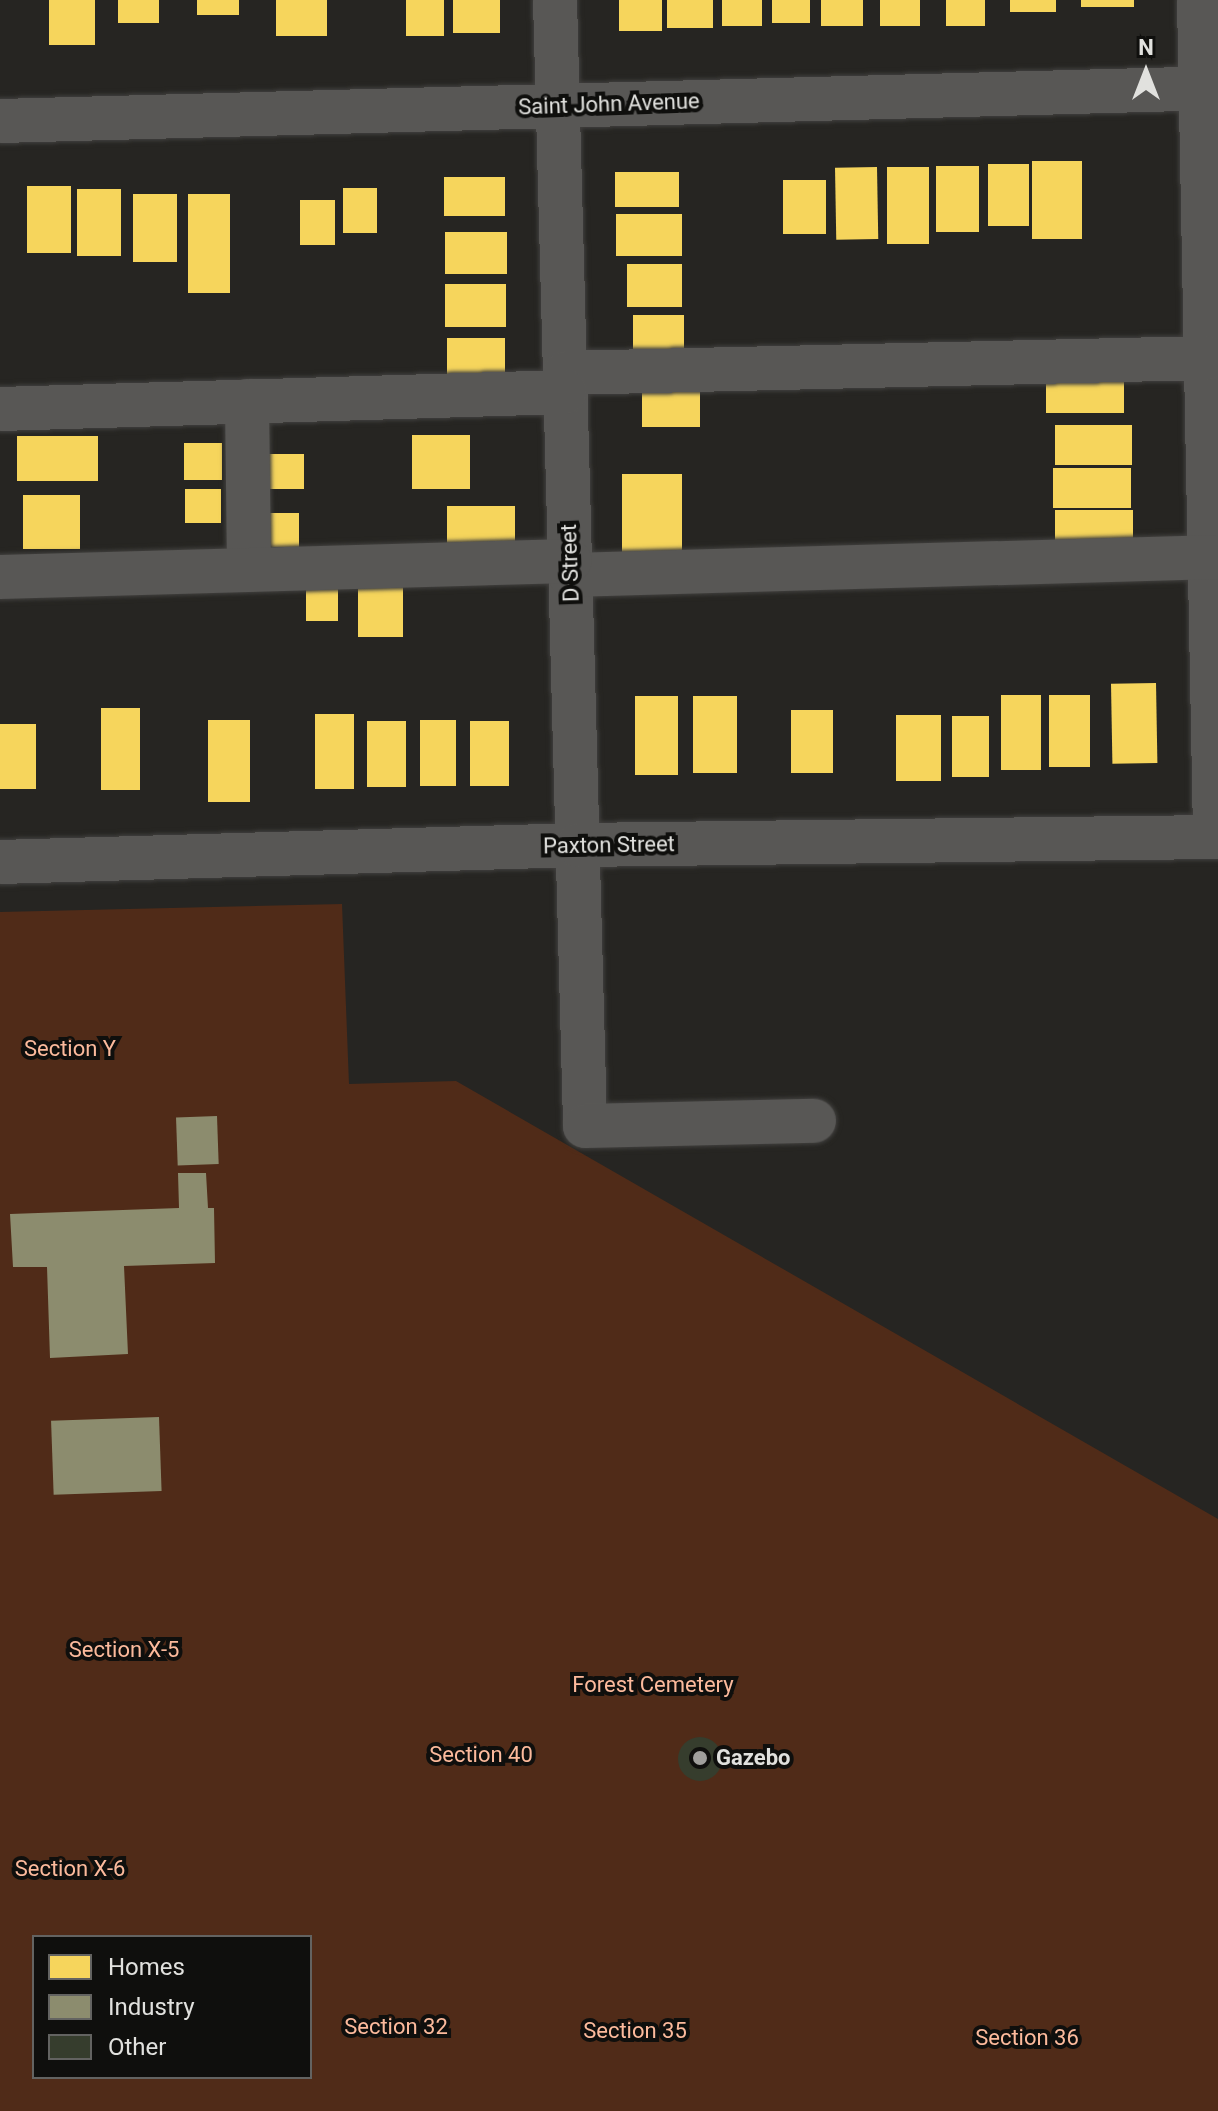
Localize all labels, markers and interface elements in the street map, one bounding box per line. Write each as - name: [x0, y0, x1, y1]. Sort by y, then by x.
- north arrow: [1106, 32, 1186, 112]
- text: N: [1138, 35, 1154, 60]
- street label: Saint John Avenue: [518, 88, 700, 120]
- street label: D Street: [555, 524, 585, 602]
- street label: Paxton Street: [543, 831, 675, 859]
- park label: Section Y: [24, 1036, 116, 1062]
- park label: Section X-5: [69, 1637, 179, 1663]
- park label: Forest Cemetery: [572, 1672, 734, 1698]
- park label: Section 40: [429, 1742, 533, 1768]
- place label: Gazebo: [716, 1745, 790, 1771]
- marker: Gazebo: [691, 1749, 709, 1767]
- park label: Section X-6: [15, 1856, 125, 1882]
- legend: [32, 1935, 312, 2079]
- text: Homes: [108, 1953, 185, 1981]
- text: Industry: [108, 1993, 194, 2021]
- park label: Section 32: [344, 2014, 448, 2040]
- park label: Section 35: [583, 2018, 687, 2044]
- park label: Section 36: [975, 2025, 1079, 2051]
- text: Other: [108, 2033, 166, 2061]

